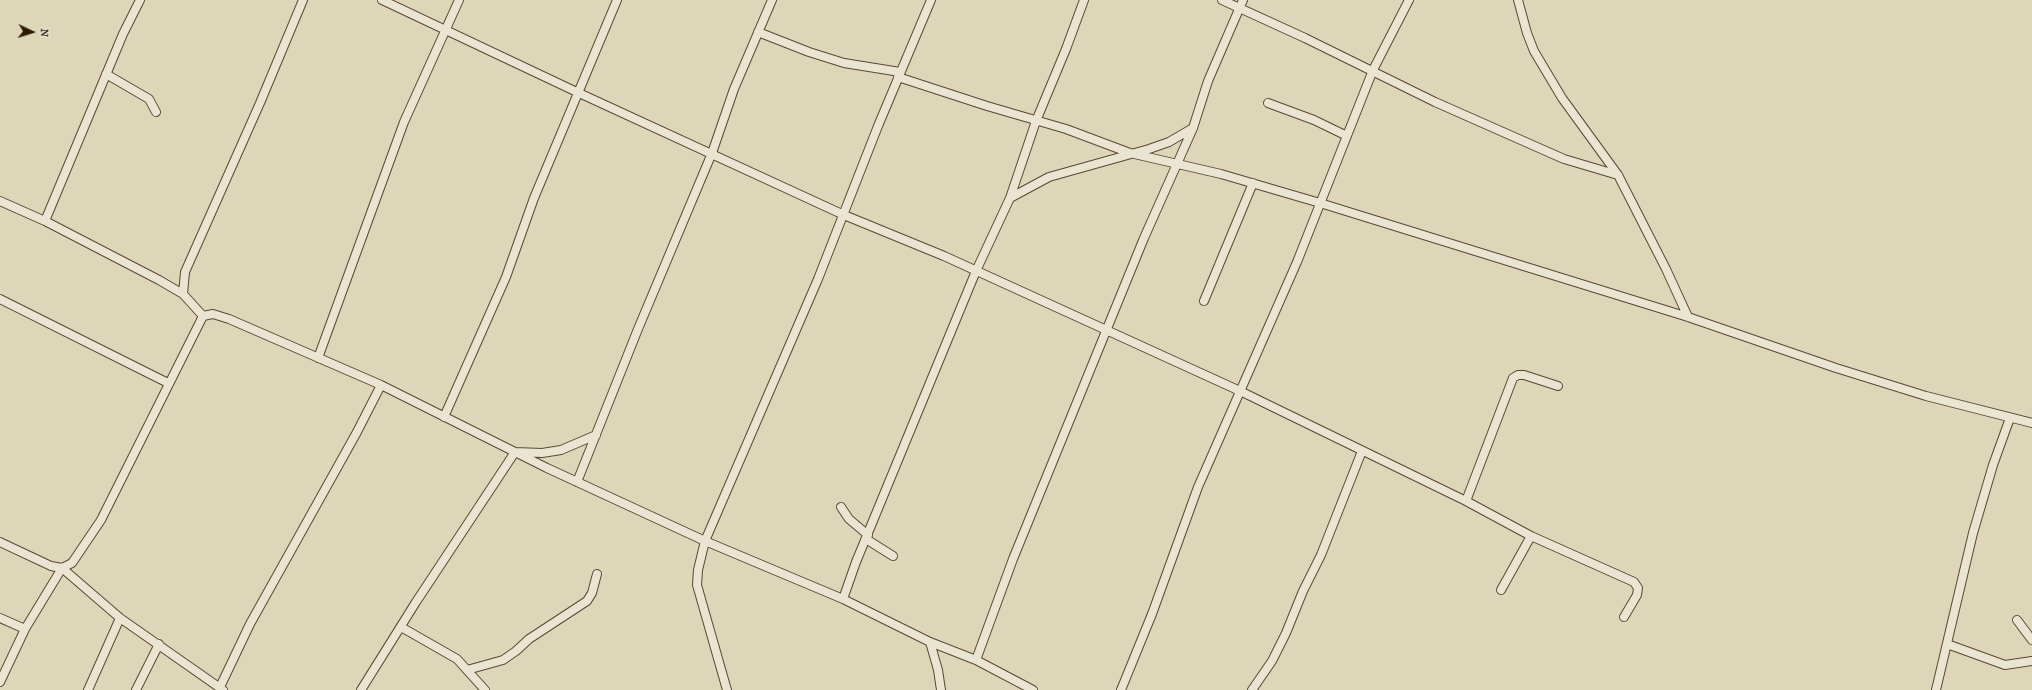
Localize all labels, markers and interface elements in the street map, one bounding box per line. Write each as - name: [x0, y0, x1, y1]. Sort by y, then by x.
- north arrow: [12, 12, 52, 52]
- text: N: [38, 28, 51, 37]

